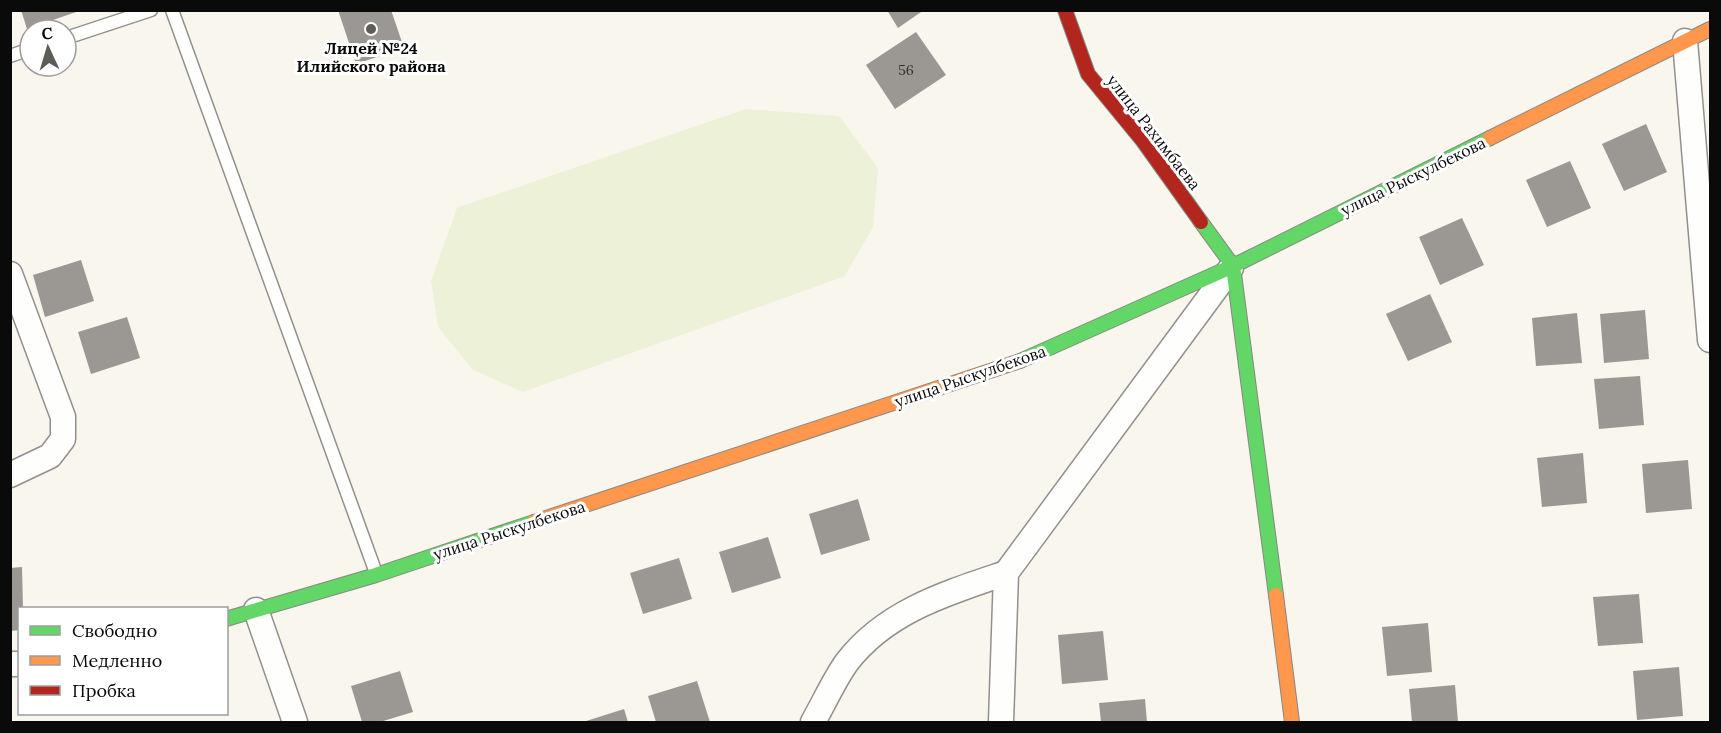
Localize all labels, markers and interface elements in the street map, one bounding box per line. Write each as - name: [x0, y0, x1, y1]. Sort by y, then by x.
- north arrow: [18, 18, 78, 78]
- marker: Лицей №24 Илийского района: [364, 22, 378, 36]
- text: С: [41, 23, 53, 43]
- place label: Лицей №24 Илийского района: [296, 38, 446, 76]
- house number: 56: [898, 61, 914, 79]
- street label: улица Рахимбаева: [1103, 70, 1205, 194]
- street label: улица Рыскулбекова: [1337, 132, 1489, 220]
- street label: улица Рыскулбекова: [892, 341, 1048, 411]
- street label: улица Рыскулбекова: [430, 496, 588, 564]
- legend: [18, 607, 228, 715]
- text: Свободно: [72, 619, 157, 642]
- text: Медленно: [72, 649, 162, 672]
- text: Пробка: [72, 679, 136, 702]

